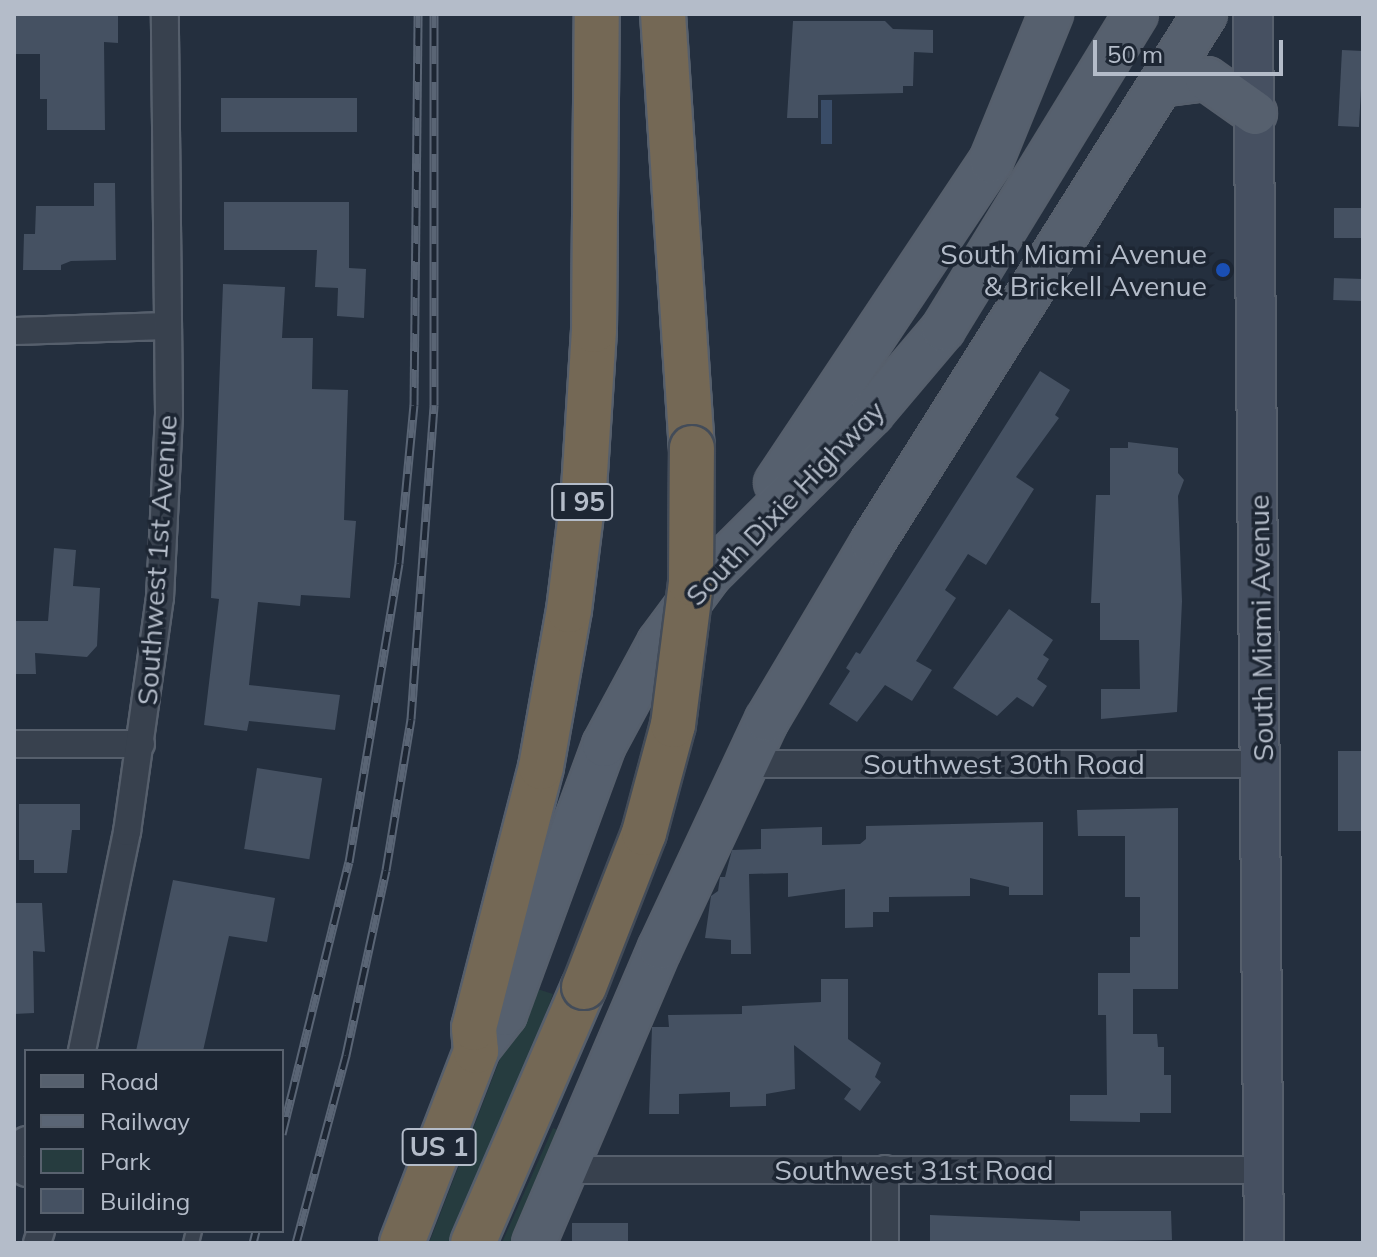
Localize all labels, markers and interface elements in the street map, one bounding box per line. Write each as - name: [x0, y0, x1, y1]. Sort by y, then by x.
- scale bar: [1097, 24, 1287, 74]
- text: 50 m: [1107, 39, 1163, 69]
- place label: South Miami Avenue & Brickell Avenue: [940, 237, 1207, 303]
- marker: South Miami Avenue & Brickell Avenue: [1214, 261, 1232, 279]
- street label: South Dixie Highway: [679, 394, 891, 612]
- street label: Southwest 1st Avenue: [130, 414, 184, 706]
- road number: I 95: [550, 480, 614, 524]
- street label: South Miami Avenue: [1242, 494, 1280, 762]
- street label: Southwest 30th Road: [863, 747, 1145, 781]
- legend: [24, 1049, 284, 1233]
- text: Road: [100, 1066, 159, 1096]
- text: Railway: [100, 1106, 190, 1136]
- road number: US 1: [401, 1125, 477, 1169]
- text: Park: [100, 1146, 151, 1176]
- street label: Southwest 31st Road: [775, 1153, 1053, 1187]
- text: Building: [100, 1186, 190, 1216]

